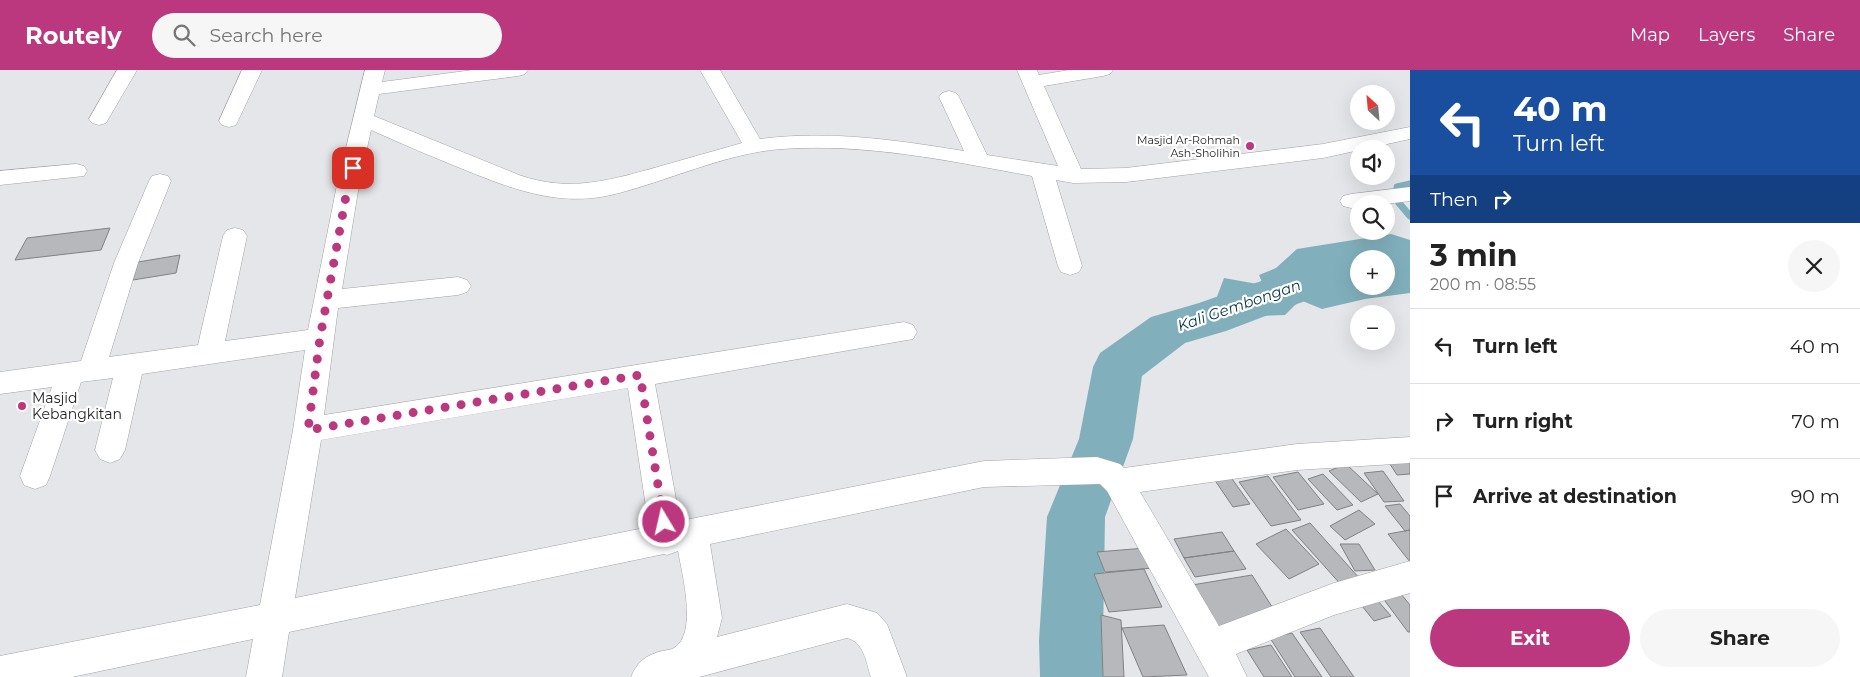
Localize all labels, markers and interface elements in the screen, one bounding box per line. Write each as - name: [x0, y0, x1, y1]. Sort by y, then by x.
- search box: [152, 13, 502, 58]
- text: Routely: [25, 21, 122, 50]
- icon: search: [170, 21, 198, 49]
- text: Search here: [210, 24, 323, 47]
- text: Map: [1630, 24, 1670, 46]
- text: Layers: [1698, 24, 1755, 46]
- text: Share: [1783, 24, 1835, 46]
- north arrow: [1350, 85, 1395, 130]
- map controls: [1350, 85, 1395, 350]
- text: 40 m: [1513, 87, 1608, 130]
- icon: left: [1430, 90, 1495, 155]
- text: Turn left: [1513, 130, 1605, 157]
- place label: Masjid Ar-Rohmah Ash-Sholihin: [1137, 133, 1240, 160]
- marker: Masjid Ar-Rohmah Ash-Sholihin: [1244, 140, 1256, 152]
- button: sound: [1350, 140, 1395, 185]
- pin: [332, 147, 374, 189]
- icon: arrive: [339, 154, 367, 182]
- icon: right: [1488, 185, 1516, 213]
- text: Then: [1430, 188, 1478, 211]
- button: search: [1350, 195, 1395, 240]
- text: 3 min: [1430, 237, 1517, 274]
- button: close: [1788, 240, 1840, 292]
- button: +: [1350, 250, 1395, 295]
- water label: Kali Gembongan: [1175, 275, 1303, 335]
- text: 200 m · 08:55: [1430, 275, 1536, 294]
- button: −: [1350, 305, 1395, 350]
- icon: left: [1430, 332, 1458, 360]
- text: Turn left: [1473, 335, 1558, 358]
- text: 40 m: [1790, 335, 1840, 358]
- place label: Masjid Kebangkitan: [32, 389, 122, 423]
- marker: Masjid Kebangkitan: [16, 400, 28, 412]
- icon: right: [1430, 407, 1458, 435]
- text: Turn right: [1473, 410, 1573, 433]
- text: 70 m: [1791, 410, 1840, 433]
- icon: arrive: [1430, 482, 1458, 510]
- text: Arrive at destination: [1473, 485, 1677, 508]
- text: 90 m: [1791, 485, 1840, 508]
- position arrow: [637, 495, 689, 547]
- button: Exit: [1430, 609, 1630, 667]
- button: Share: [1640, 609, 1840, 667]

